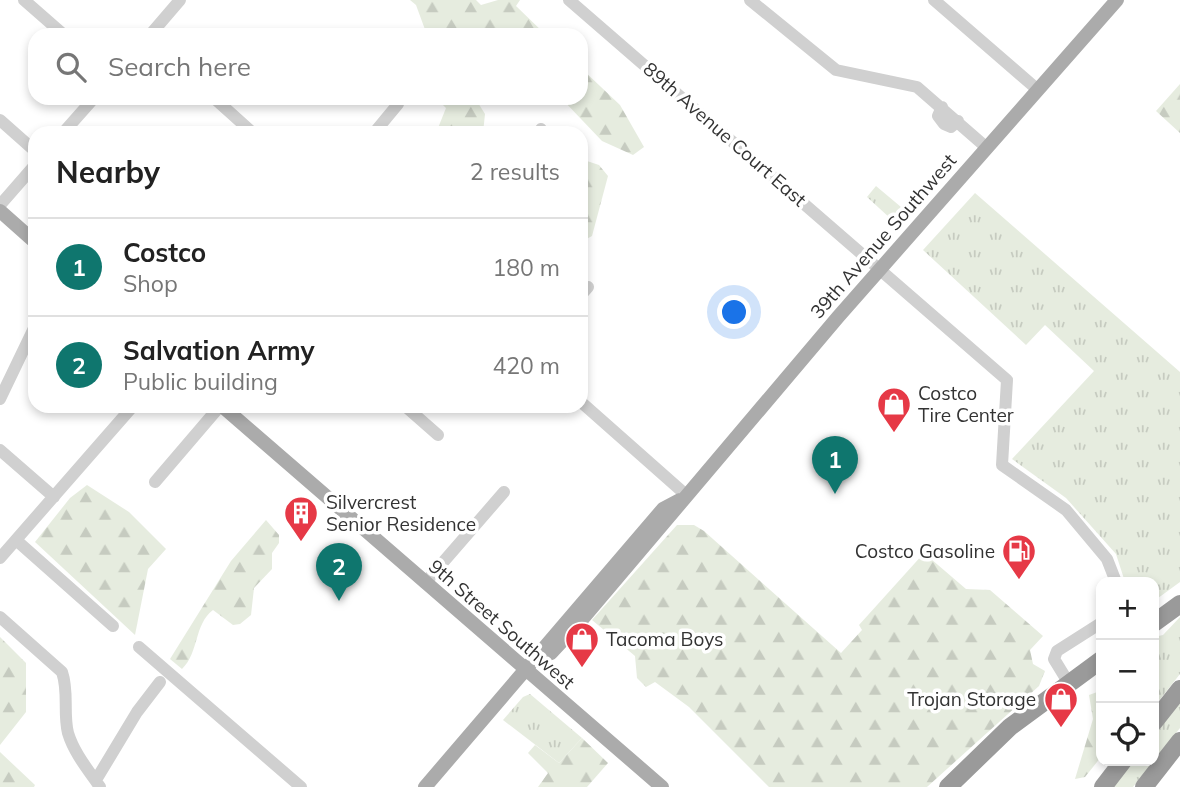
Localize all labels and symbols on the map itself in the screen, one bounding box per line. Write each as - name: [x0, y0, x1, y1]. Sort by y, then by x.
- street label: 89th Avenue Court East: [639, 57, 812, 212]
- street label: 39th Avenue Southwest: [805, 148, 961, 323]
- your location: [717, 295, 751, 329]
- place label: Costco Tire Center: [918, 381, 1014, 427]
- shop icon: Costco Tire Center: [875, 385, 913, 434]
- pin: 1: [812, 436, 858, 494]
- place label: Silvercrest Senior Residence: [326, 490, 476, 536]
- building icon: Silvercrest Senior Residence: [282, 494, 320, 543]
- fuel station icon: Costco Gasoline: [1000, 532, 1038, 581]
- place label: Costco Gasoline: [855, 539, 995, 563]
- pin: 2: [316, 543, 362, 601]
- street label: 9th Street Southwest: [424, 554, 580, 694]
- shop icon: Tacoma Boys: [563, 620, 601, 669]
- place label: Tacoma Boys: [606, 627, 723, 651]
- shop icon: Trojan Storage: [1042, 680, 1080, 729]
- place label: Trojan Storage: [907, 687, 1036, 711]

